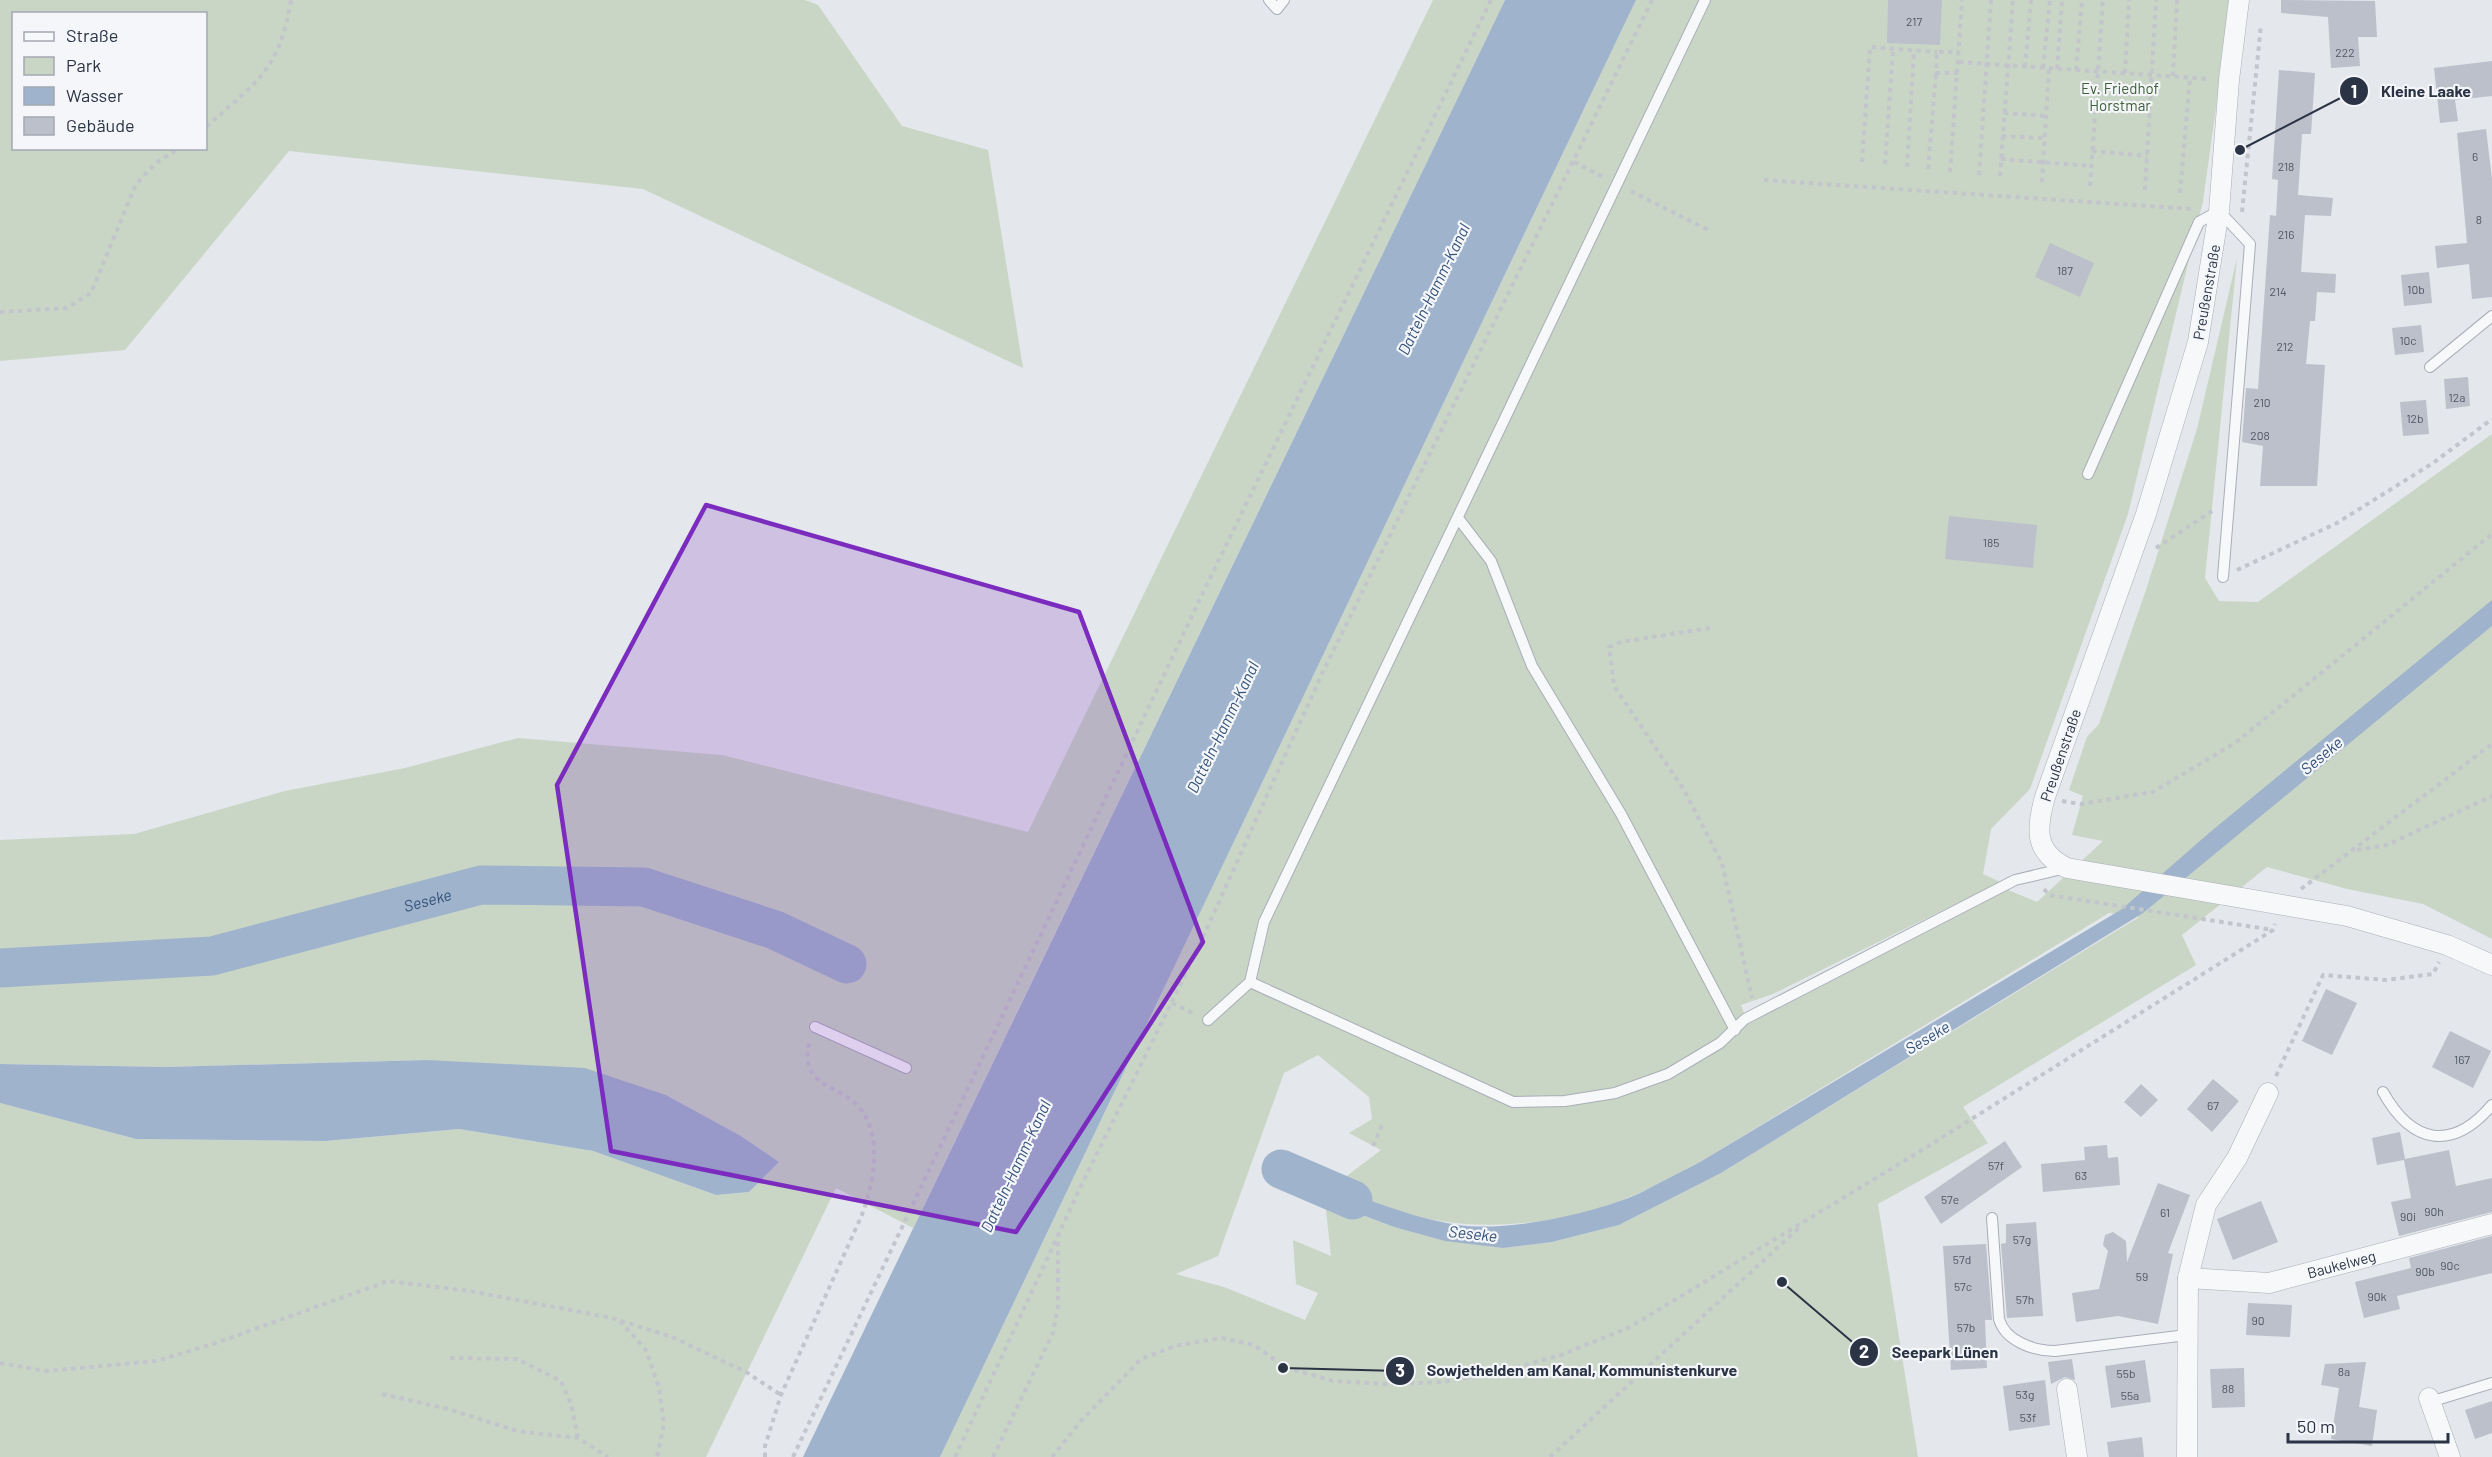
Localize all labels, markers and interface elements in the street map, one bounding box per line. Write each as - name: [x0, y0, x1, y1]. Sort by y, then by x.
- legend: [12, 12, 207, 150]
- house number: 217: [1906, 14, 1922, 28]
- text: Straße: [66, 24, 118, 46]
- house number: 222: [2335, 45, 2355, 59]
- text: Park: [66, 54, 101, 76]
- callout: Kleine Laake: [2339, 74, 2483, 108]
- park label: Ev. Friedhof Horstmar: [2081, 79, 2159, 114]
- text: 1: [2351, 80, 2357, 102]
- text: Kleine Laake: [2381, 81, 2471, 100]
- text: Wasser: [66, 84, 124, 106]
- text: Gebäude: [66, 114, 135, 136]
- house number: 6: [2472, 149, 2478, 163]
- house number: 218: [2278, 159, 2294, 173]
- house number: 8: [2476, 212, 2482, 226]
- water label: Datteln-Hamm-Kanal: [1393, 220, 1473, 358]
- house number: 216: [2278, 227, 2294, 241]
- street label: Preußenstraße: [2189, 243, 2223, 341]
- house number: 187: [2057, 263, 2073, 277]
- house number: 10b: [2407, 282, 2425, 296]
- house number: 214: [2269, 284, 2287, 298]
- house number: 10c: [2399, 333, 2417, 347]
- house number: 212: [2277, 339, 2293, 353]
- house number: 12a: [2449, 390, 2465, 404]
- house number: 210: [2253, 395, 2271, 409]
- house number: 12b: [2406, 411, 2424, 425]
- house number: 208: [2250, 428, 2270, 442]
- house number: 185: [1983, 535, 1999, 549]
- water label: Datteln-Hamm-Kanal: [1182, 658, 1262, 796]
- street label: Preußenstraße: [2036, 706, 2084, 804]
- water label: Seseke: [2296, 732, 2346, 778]
- water label: Seseke: [401, 884, 453, 915]
- water label: Seseke: [1901, 1016, 1953, 1058]
- house number: 167: [2454, 1052, 2470, 1066]
- water label: Datteln-Hamm-Kanal: [976, 1097, 1054, 1235]
- house number: 67: [2207, 1098, 2219, 1112]
- house number: 57f: [1988, 1158, 2004, 1172]
- house number: 63: [2075, 1168, 2087, 1182]
- house number: 57e: [1941, 1192, 1959, 1206]
- house number: 90h: [2424, 1204, 2444, 1218]
- house number: 61: [2160, 1205, 2170, 1219]
- house number: 90i: [2400, 1209, 2416, 1223]
- water label: Seseke: [1448, 1221, 1498, 1245]
- house number: 57g: [2013, 1232, 2031, 1246]
- street label: Baukelweg: [2305, 1246, 2378, 1282]
- house number: 57d: [1953, 1252, 1971, 1266]
- house number: 90c: [2440, 1258, 2460, 1272]
- house number: 90b: [2415, 1264, 2435, 1278]
- house number: 59: [2136, 1269, 2148, 1283]
- house number: 57c: [1954, 1279, 1972, 1293]
- house number: 90k: [2367, 1289, 2387, 1303]
- house number: 57h: [2016, 1292, 2034, 1306]
- house number: 90: [2251, 1313, 2265, 1327]
- house number: 57b: [1957, 1320, 1975, 1334]
- callout: Seepark Lünen: [1849, 1335, 2010, 1369]
- text: 2: [1859, 1340, 1869, 1362]
- text: Seepark Lünen: [1892, 1342, 1998, 1361]
- callout: Sowjethelden am Kanal, Kommunistenkurve: [1385, 1354, 1749, 1388]
- text: 3: [1395, 1359, 1405, 1381]
- text: Sowjethelden am Kanal, Kommunistenkurve: [1427, 1360, 1737, 1379]
- house number: 8a: [2338, 1364, 2350, 1378]
- house number: 55b: [2117, 1366, 2135, 1380]
- house number: 88: [2222, 1381, 2234, 1395]
- house number: 53g: [2016, 1387, 2034, 1401]
- house number: 55a: [2121, 1388, 2139, 1402]
- scale bar: [2288, 1406, 2448, 1444]
- house number: 53f: [2020, 1410, 2036, 1424]
- text: 50 m: [2297, 1415, 2335, 1437]

